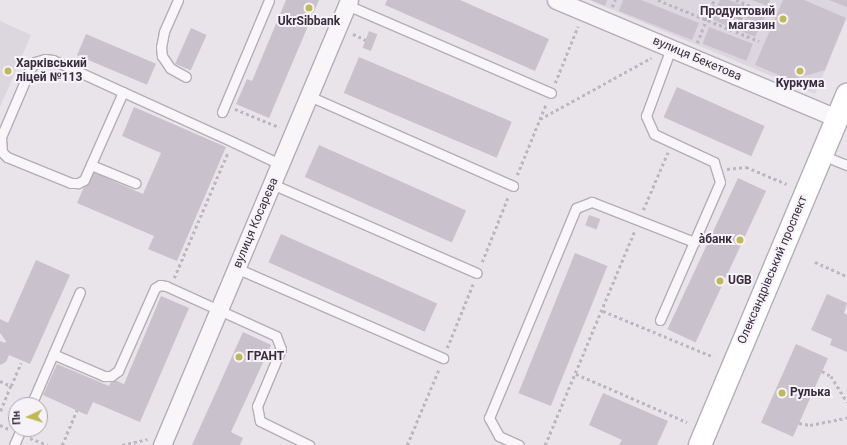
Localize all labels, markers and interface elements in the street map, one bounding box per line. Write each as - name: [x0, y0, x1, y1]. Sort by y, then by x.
- marker: UkrSibbank: [304, 3, 314, 13]
- place label: Продуктовий магазин: [700, 5, 775, 33]
- marker: Продуктовий магазин: [778, 14, 788, 24]
- place label: UkrSibbank: [278, 15, 340, 29]
- street label: вулиця Бекетова: [650, 34, 744, 84]
- place label: Харківський ліцей №113: [16, 57, 87, 85]
- marker: Харківський ліцей №113: [3, 66, 13, 76]
- marker: Куркума: [795, 66, 805, 76]
- place label: Куркума: [776, 77, 824, 91]
- street label: вулиця Косарєва: [230, 176, 282, 270]
- street label: Олександрівський проспект: [735, 194, 811, 346]
- place label: а̀банк: [699, 233, 732, 247]
- marker: а̀банк: [735, 235, 745, 245]
- place label: UGB: [728, 274, 752, 288]
- marker: UGB: [715, 276, 725, 286]
- place label: ГРАНТ: [247, 350, 284, 364]
- marker: ГРАНТ: [234, 352, 244, 362]
- place label: Рулька: [790, 386, 830, 400]
- marker: Рулька: [777, 388, 787, 398]
- north arrow: [8, 397, 48, 437]
- text: Пн: [10, 410, 24, 425]

